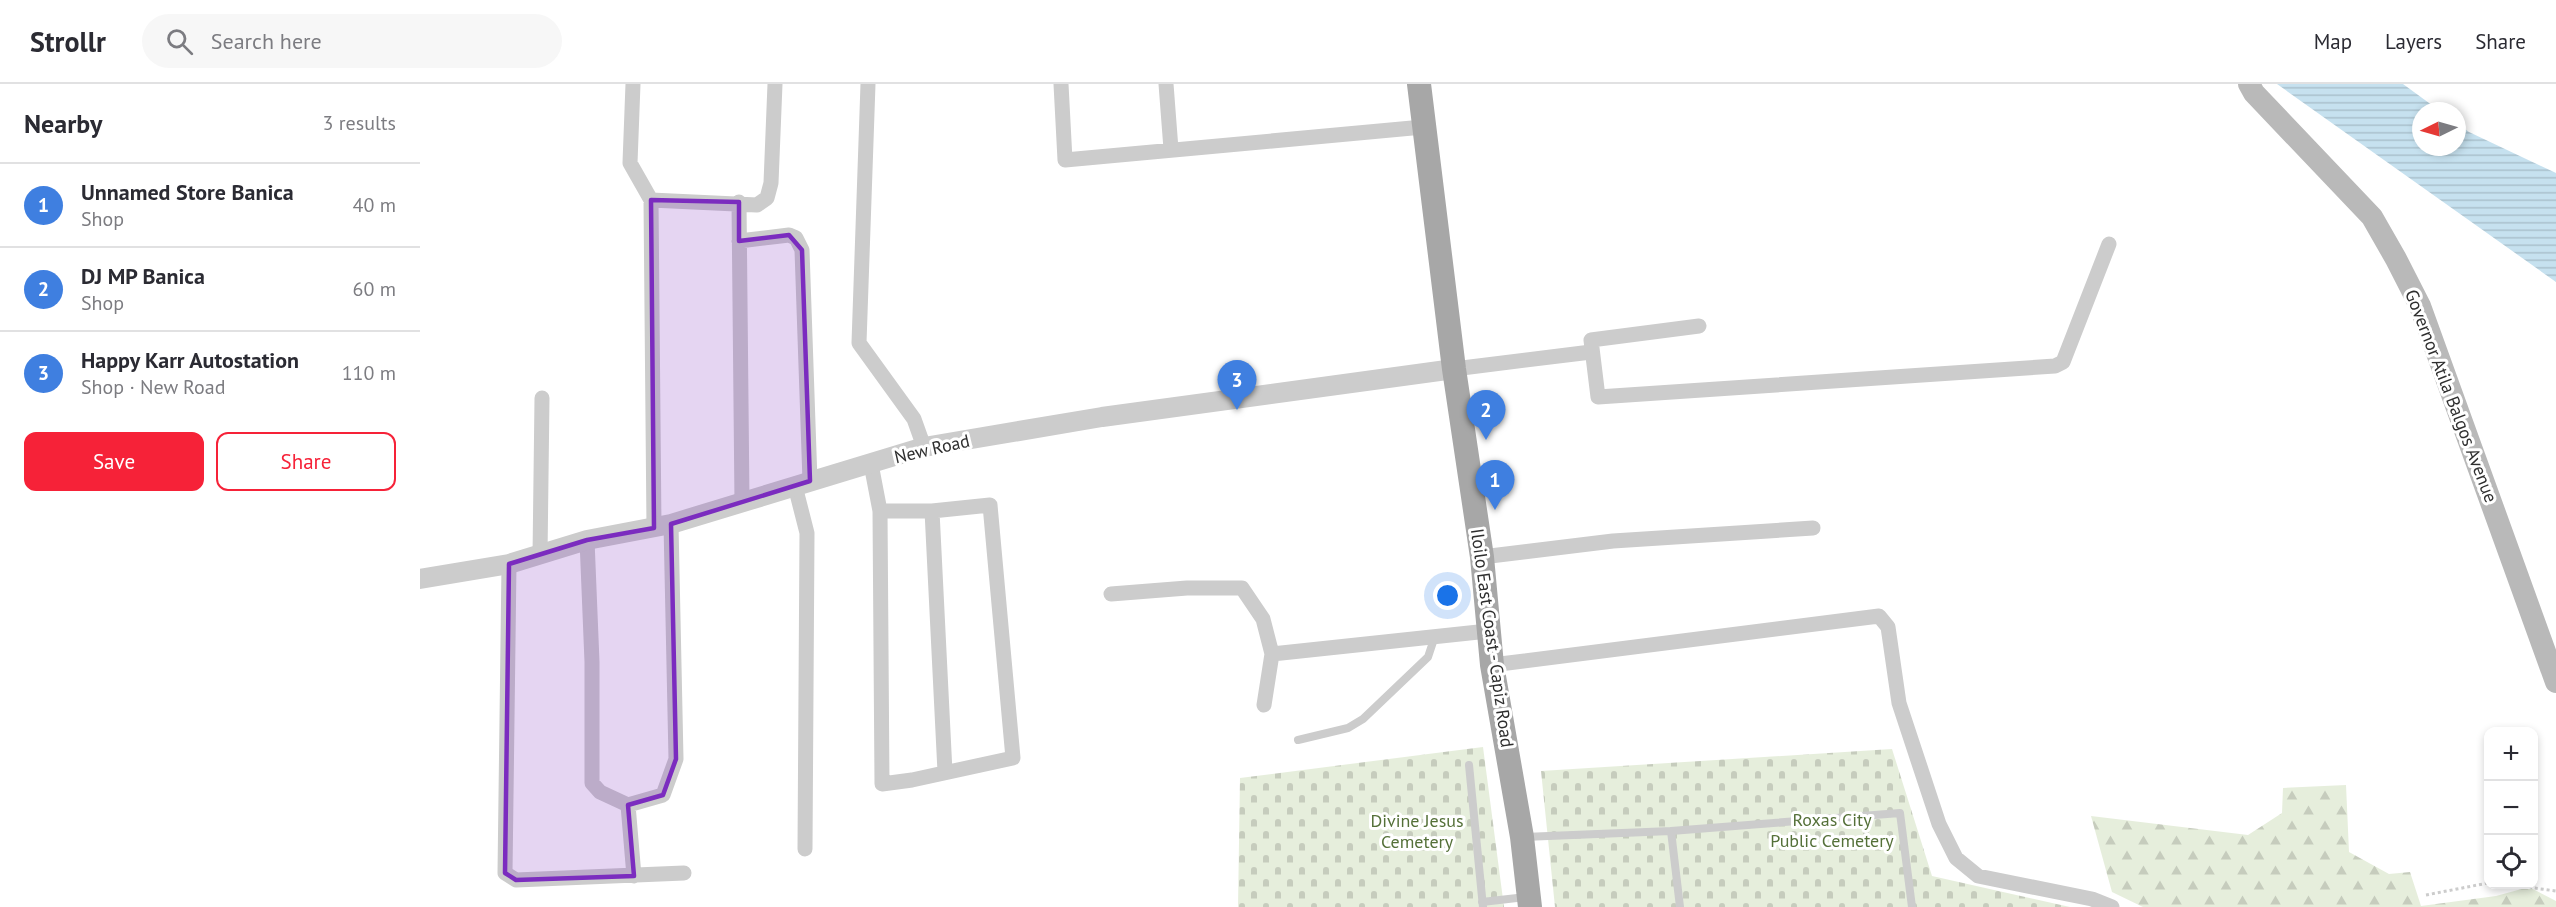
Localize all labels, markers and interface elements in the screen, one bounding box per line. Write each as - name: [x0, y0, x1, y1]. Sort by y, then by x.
- search box: [142, 14, 562, 68]
- text: Strollr: [30, 23, 106, 60]
- icon: search: [163, 25, 196, 58]
- text: Search here: [211, 27, 322, 55]
- text: Map: [2314, 28, 2352, 55]
- text: Layers: [2385, 28, 2442, 55]
- text: Share: [2475, 28, 2526, 55]
- north arrow: [2412, 102, 2466, 156]
- text: Nearby: [24, 107, 102, 140]
- text: 3 results: [323, 110, 396, 136]
- text: Unnamed Store Banica: [81, 178, 294, 206]
- text: 1: [38, 192, 49, 218]
- text: 40 m: [353, 192, 396, 218]
- text: Shop: [81, 206, 124, 232]
- text: DJ MP Banica: [81, 262, 205, 290]
- text: 2: [38, 276, 49, 302]
- text: 60 m: [353, 276, 396, 302]
- street label: Governor Atila Balgos Avenue: [2400, 286, 2503, 506]
- text: Shop: [81, 290, 124, 316]
- text: Happy Karr Autostation: [81, 346, 299, 374]
- text: 3: [38, 360, 49, 386]
- text: 110 m: [342, 360, 396, 386]
- pin: 3: [1218, 360, 1256, 410]
- text: Shop · New Road: [81, 374, 225, 400]
- pin: 2: [1466, 390, 1506, 440]
- street label: New Road: [892, 429, 972, 468]
- button: Save: [24, 432, 204, 491]
- button: Share: [216, 432, 396, 491]
- pin: 1: [1476, 460, 1514, 510]
- street label: Iloilo East Coast - Capiz Road: [1466, 527, 1519, 749]
- your location: [1433, 581, 1462, 610]
- map controls: [2484, 727, 2538, 889]
- button: +: [2484, 727, 2538, 781]
- button: −: [2484, 781, 2538, 835]
- park label: Roxas City Public Cemetery: [1770, 808, 1894, 852]
- park label: Divine Jesus Cemetery: [1370, 809, 1464, 853]
- button: locate: [2484, 835, 2538, 889]

